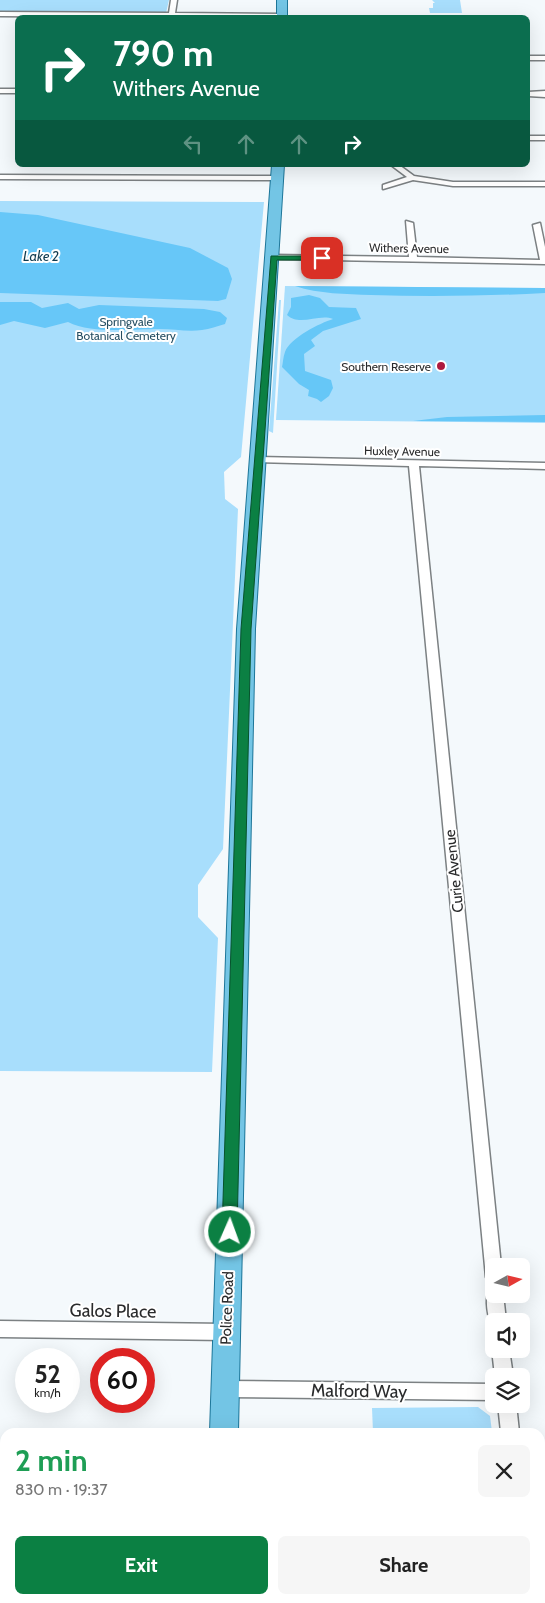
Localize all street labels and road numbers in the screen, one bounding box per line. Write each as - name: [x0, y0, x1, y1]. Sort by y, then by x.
- street label: Withers Avenue: [369, 240, 449, 256]
- street label: Huxley Avenue: [364, 443, 440, 459]
- street label: Curie Avenue: [441, 828, 467, 913]
- street label: Police Road: [217, 1271, 237, 1345]
- street label: Galos Place: [69, 1299, 157, 1323]
- street label: Malford Way: [311, 1379, 407, 1403]

